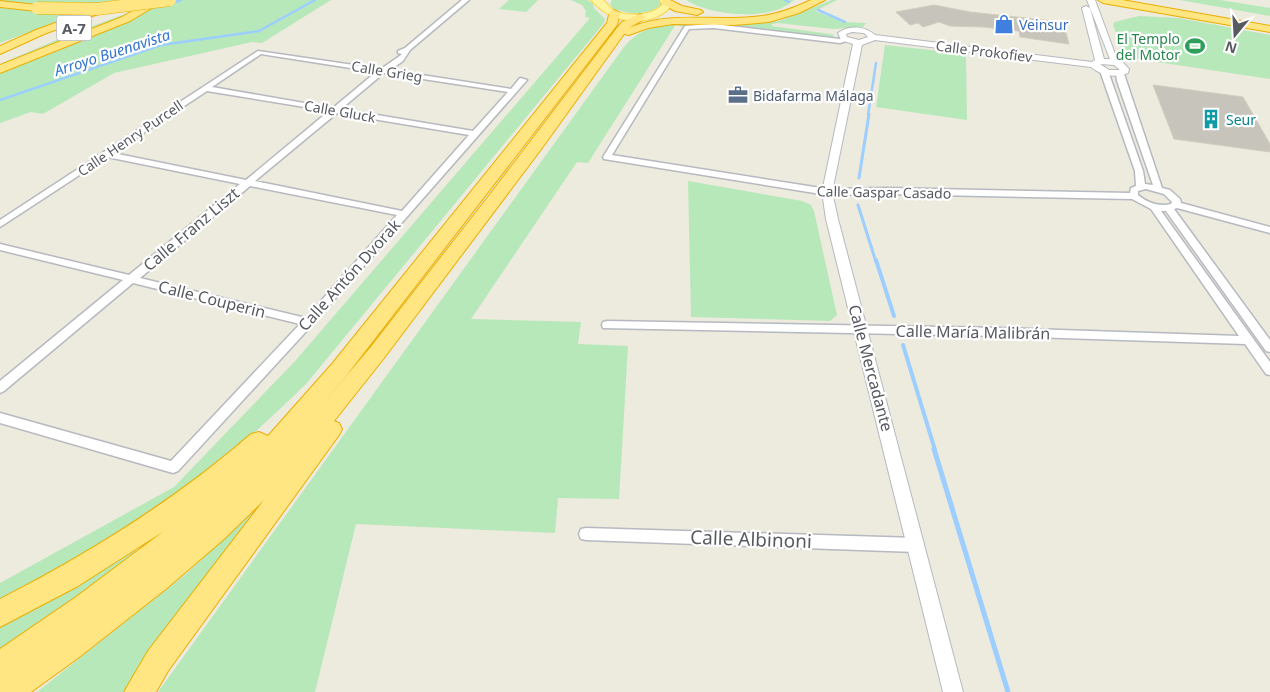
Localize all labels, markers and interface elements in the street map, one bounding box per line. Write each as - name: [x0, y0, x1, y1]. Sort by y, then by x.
- north arrow: [1210, 10, 1260, 60]
- shop icon: Veinsur: [993, 13, 1015, 35]
- road number: A-7: [56, 15, 92, 40]
- place label: Veinsur: [1019, 15, 1069, 34]
- water label: Arroyo Buenavista: [51, 24, 173, 80]
- place label: El Templo del Motor: [1116, 29, 1180, 64]
- sports icon: El Templo del Motor: [1184, 35, 1206, 57]
- street label: Calle Prokofiev: [935, 36, 1034, 66]
- text: N: [1222, 37, 1239, 59]
- street label: Calle Grieg: [350, 56, 424, 86]
- office icon: Bidafarma Málaga: [727, 84, 749, 106]
- place label: Bidafarma Málaga: [753, 86, 874, 105]
- street label: Calle Gluck: [303, 95, 378, 127]
- street label: Calle Henry Purcell: [74, 96, 186, 180]
- building icon: Seur: [1200, 108, 1222, 130]
- place label: Seur: [1226, 110, 1256, 129]
- street label: Calle Gaspar Casado: [817, 181, 951, 203]
- street label: Calle Franz Liszt: [138, 182, 244, 276]
- street label: Calle Antón Dvorak: [293, 214, 405, 336]
- street label: Calle Couperin: [156, 275, 268, 323]
- street label: Calle Mercadante: [843, 302, 899, 434]
- street label: Calle María Malibrán: [896, 320, 1050, 344]
- street label: Calle Albinoni: [690, 524, 812, 554]

